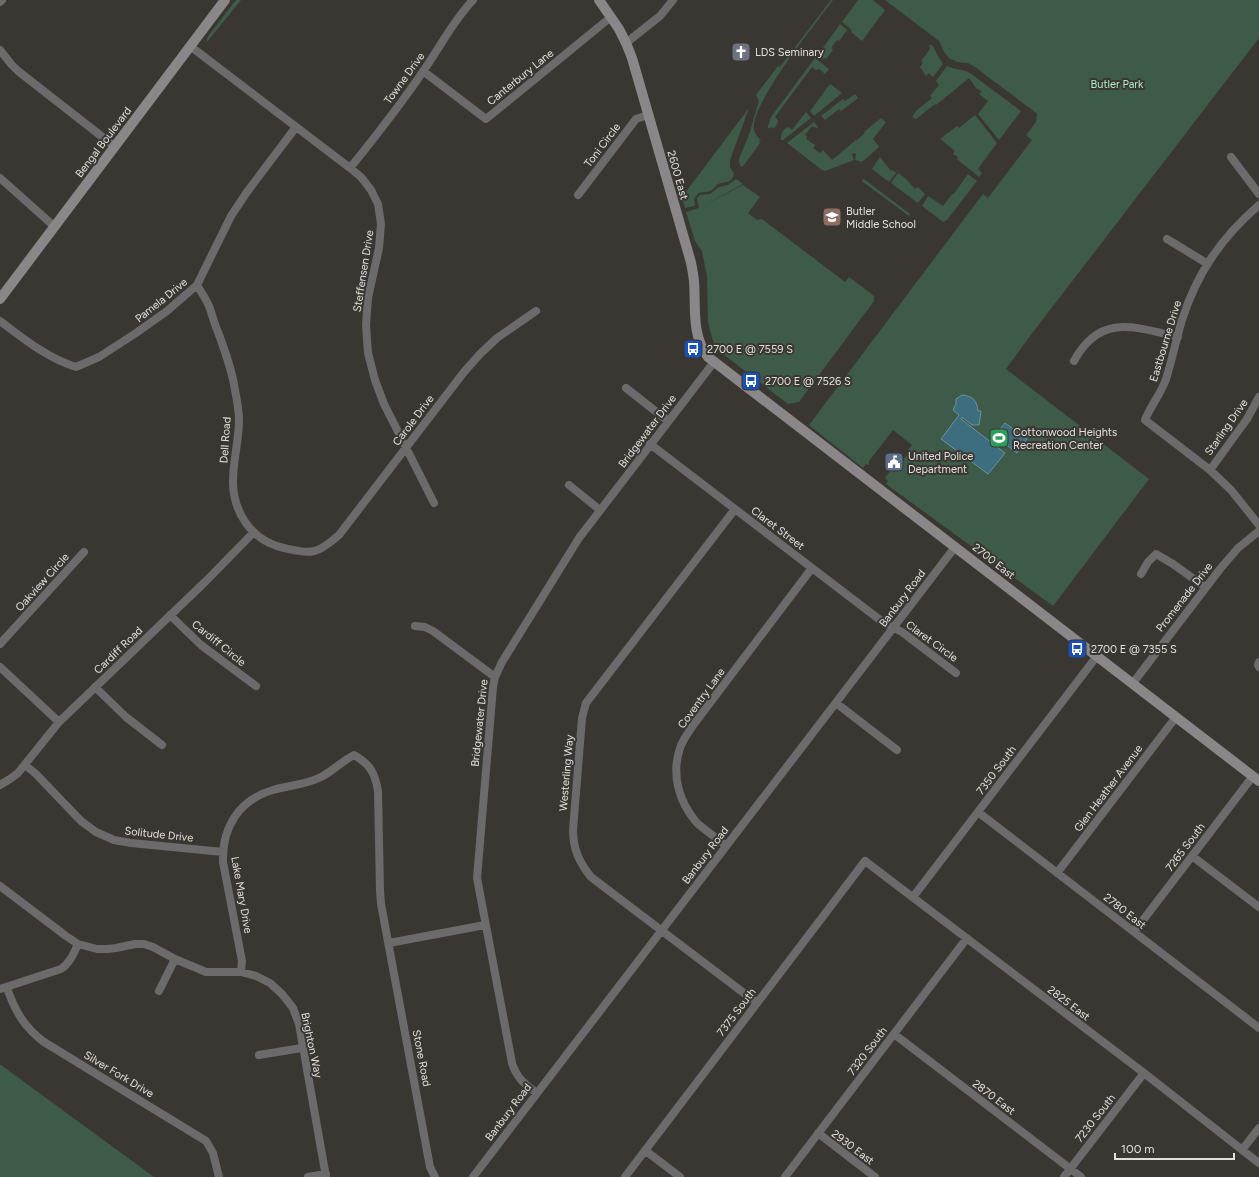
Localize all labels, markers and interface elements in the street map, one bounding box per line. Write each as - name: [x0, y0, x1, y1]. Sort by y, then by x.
- church icon: LDS Seminary: [730, 41, 752, 63]
- place label: LDS Seminary: [755, 46, 824, 59]
- street label: Canterbury Lane: [484, 47, 556, 108]
- street label: Towne Drive: [381, 50, 427, 107]
- park label: Butler Park: [1091, 78, 1144, 91]
- street label: Bengal Boulevard: [73, 104, 134, 180]
- street label: Toni Circle: [582, 121, 623, 170]
- street label: 2600 East: [664, 149, 691, 201]
- place label: Butler Middle School: [846, 205, 916, 231]
- school or university icon: Butler Middle School: [821, 206, 843, 228]
- street label: Steffensen Drive: [351, 229, 376, 313]
- street label: Pamela Drive: [133, 275, 190, 325]
- street label: Eastbourne Drive: [1147, 299, 1184, 383]
- bus stop icon: 2700 E @ 7559 S: [682, 338, 704, 360]
- place label: 2700 E @ 7559 S: [707, 343, 793, 356]
- bus stop icon: 2700 E @ 7526 S: [740, 370, 762, 392]
- place label: 2700 E @ 7526 S: [765, 375, 851, 388]
- street label: Carole Drive: [390, 392, 437, 448]
- street label: Bridgewater Drive: [616, 392, 679, 470]
- street label: Starling Drive: [1202, 397, 1251, 458]
- street label: Dell Road: [217, 416, 234, 464]
- place label: Cottonwood Heights Recreation Center: [1013, 426, 1117, 452]
- sports icon: Cottonwood Heights Recreation Center: [988, 427, 1010, 449]
- place label: United Police Department: [908, 450, 973, 476]
- public building icon: United Police Department: [883, 451, 905, 473]
- street label: Claret Street: [748, 504, 807, 553]
- street label: 2700 East: [970, 541, 1018, 582]
- street label: Oakview Circle: [13, 551, 72, 614]
- street label: Promenade Drive: [1153, 560, 1215, 634]
- street label: Banbury Road: [877, 567, 928, 630]
- street label: Cardiff Circle: [189, 618, 248, 669]
- street label: Claret Circle: [903, 618, 960, 665]
- street label: Cardiff Road: [91, 624, 145, 677]
- bus stop icon: 2700 E @ 7355 S: [1066, 638, 1088, 660]
- place label: 2700 E @ 7355 S: [1091, 643, 1177, 656]
- street label: Coventry Lane: [675, 665, 728, 731]
- street label: Bridgewater Drive: [468, 679, 491, 767]
- street label: Westerling Way: [557, 734, 576, 812]
- street label: Glen Heather Avenue: [1071, 742, 1145, 834]
- street label: 7350 South: [974, 743, 1019, 797]
- street label: 7265 South: [1163, 821, 1208, 874]
- street label: Solitude Drive: [124, 824, 194, 845]
- street label: Banbury Road: [680, 824, 731, 887]
- street label: Lake Mary Drive: [228, 856, 255, 935]
- street label: 2780 East: [1101, 891, 1148, 932]
- street label: 2825 East: [1045, 983, 1092, 1023]
- street label: 7375 South: [714, 986, 759, 1039]
- street label: Brighton Way: [298, 1011, 325, 1079]
- street label: 7320 South: [845, 1024, 890, 1078]
- street label: Stone Road: [410, 1029, 433, 1088]
- street label: Silver Fork Drive: [81, 1048, 156, 1100]
- street label: 2870 East: [970, 1077, 1018, 1118]
- street label: Banbury Road: [483, 1081, 534, 1144]
- street label: 7230 South: [1073, 1092, 1118, 1145]
- street label: 2930 East: [829, 1127, 876, 1167]
- scale bar: [1115, 1135, 1234, 1161]
- text: 100 m: [1121, 1142, 1155, 1156]

